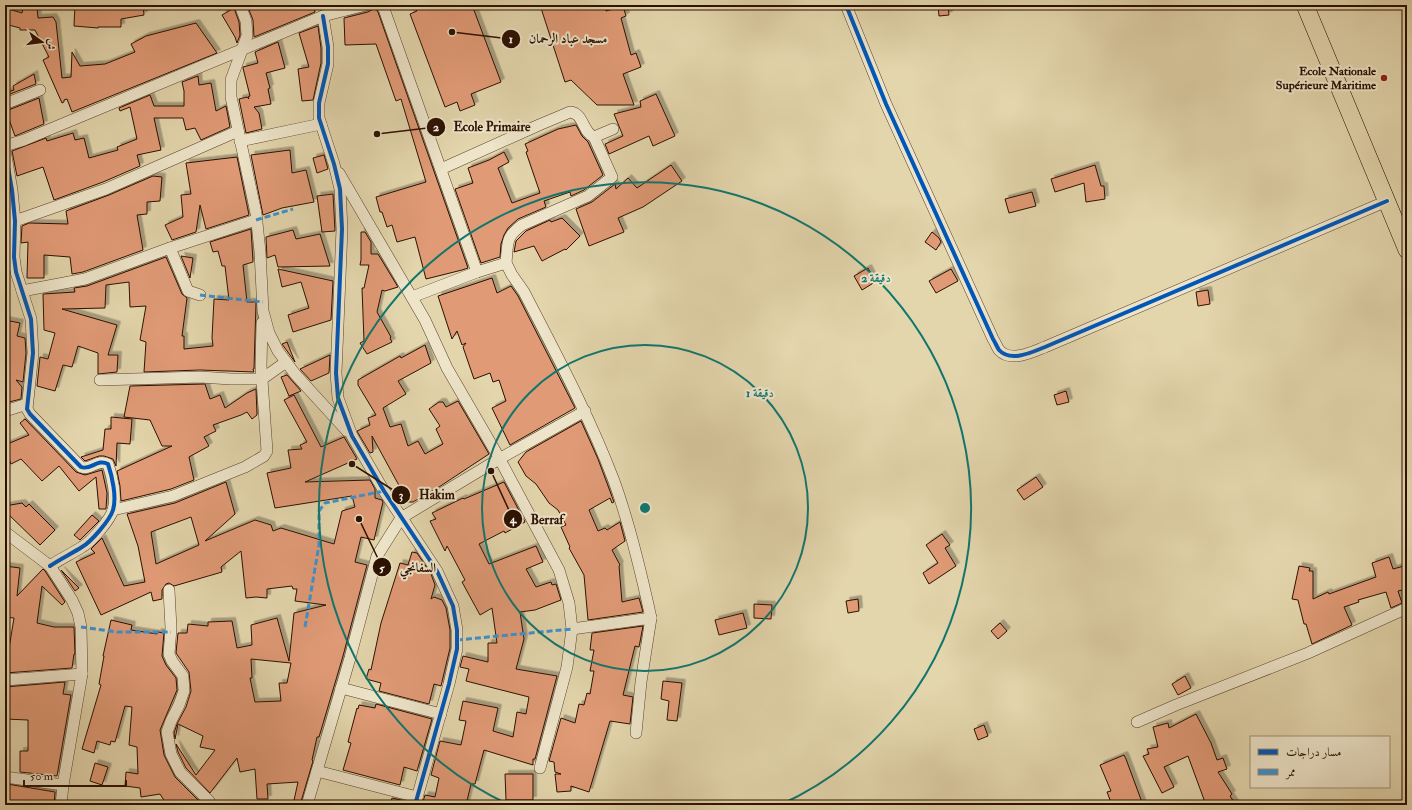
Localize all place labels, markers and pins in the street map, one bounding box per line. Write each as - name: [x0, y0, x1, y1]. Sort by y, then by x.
- callout: مسجد عباد الرحمان: [501, 26, 616, 51]
- place label: Ecole Nationale Supérieure Maritime: [1276, 64, 1377, 93]
- marker: Ecole Nationale Supérieure Maritime: [1379, 73, 1389, 83]
- callout: Ecole Primaire: [426, 114, 539, 139]
- callout: Hakim: [391, 482, 462, 507]
- centre of rings: [638, 501, 652, 515]
- callout: Berraf: [503, 506, 572, 531]
- callout: السفانجي: [372, 555, 444, 580]

